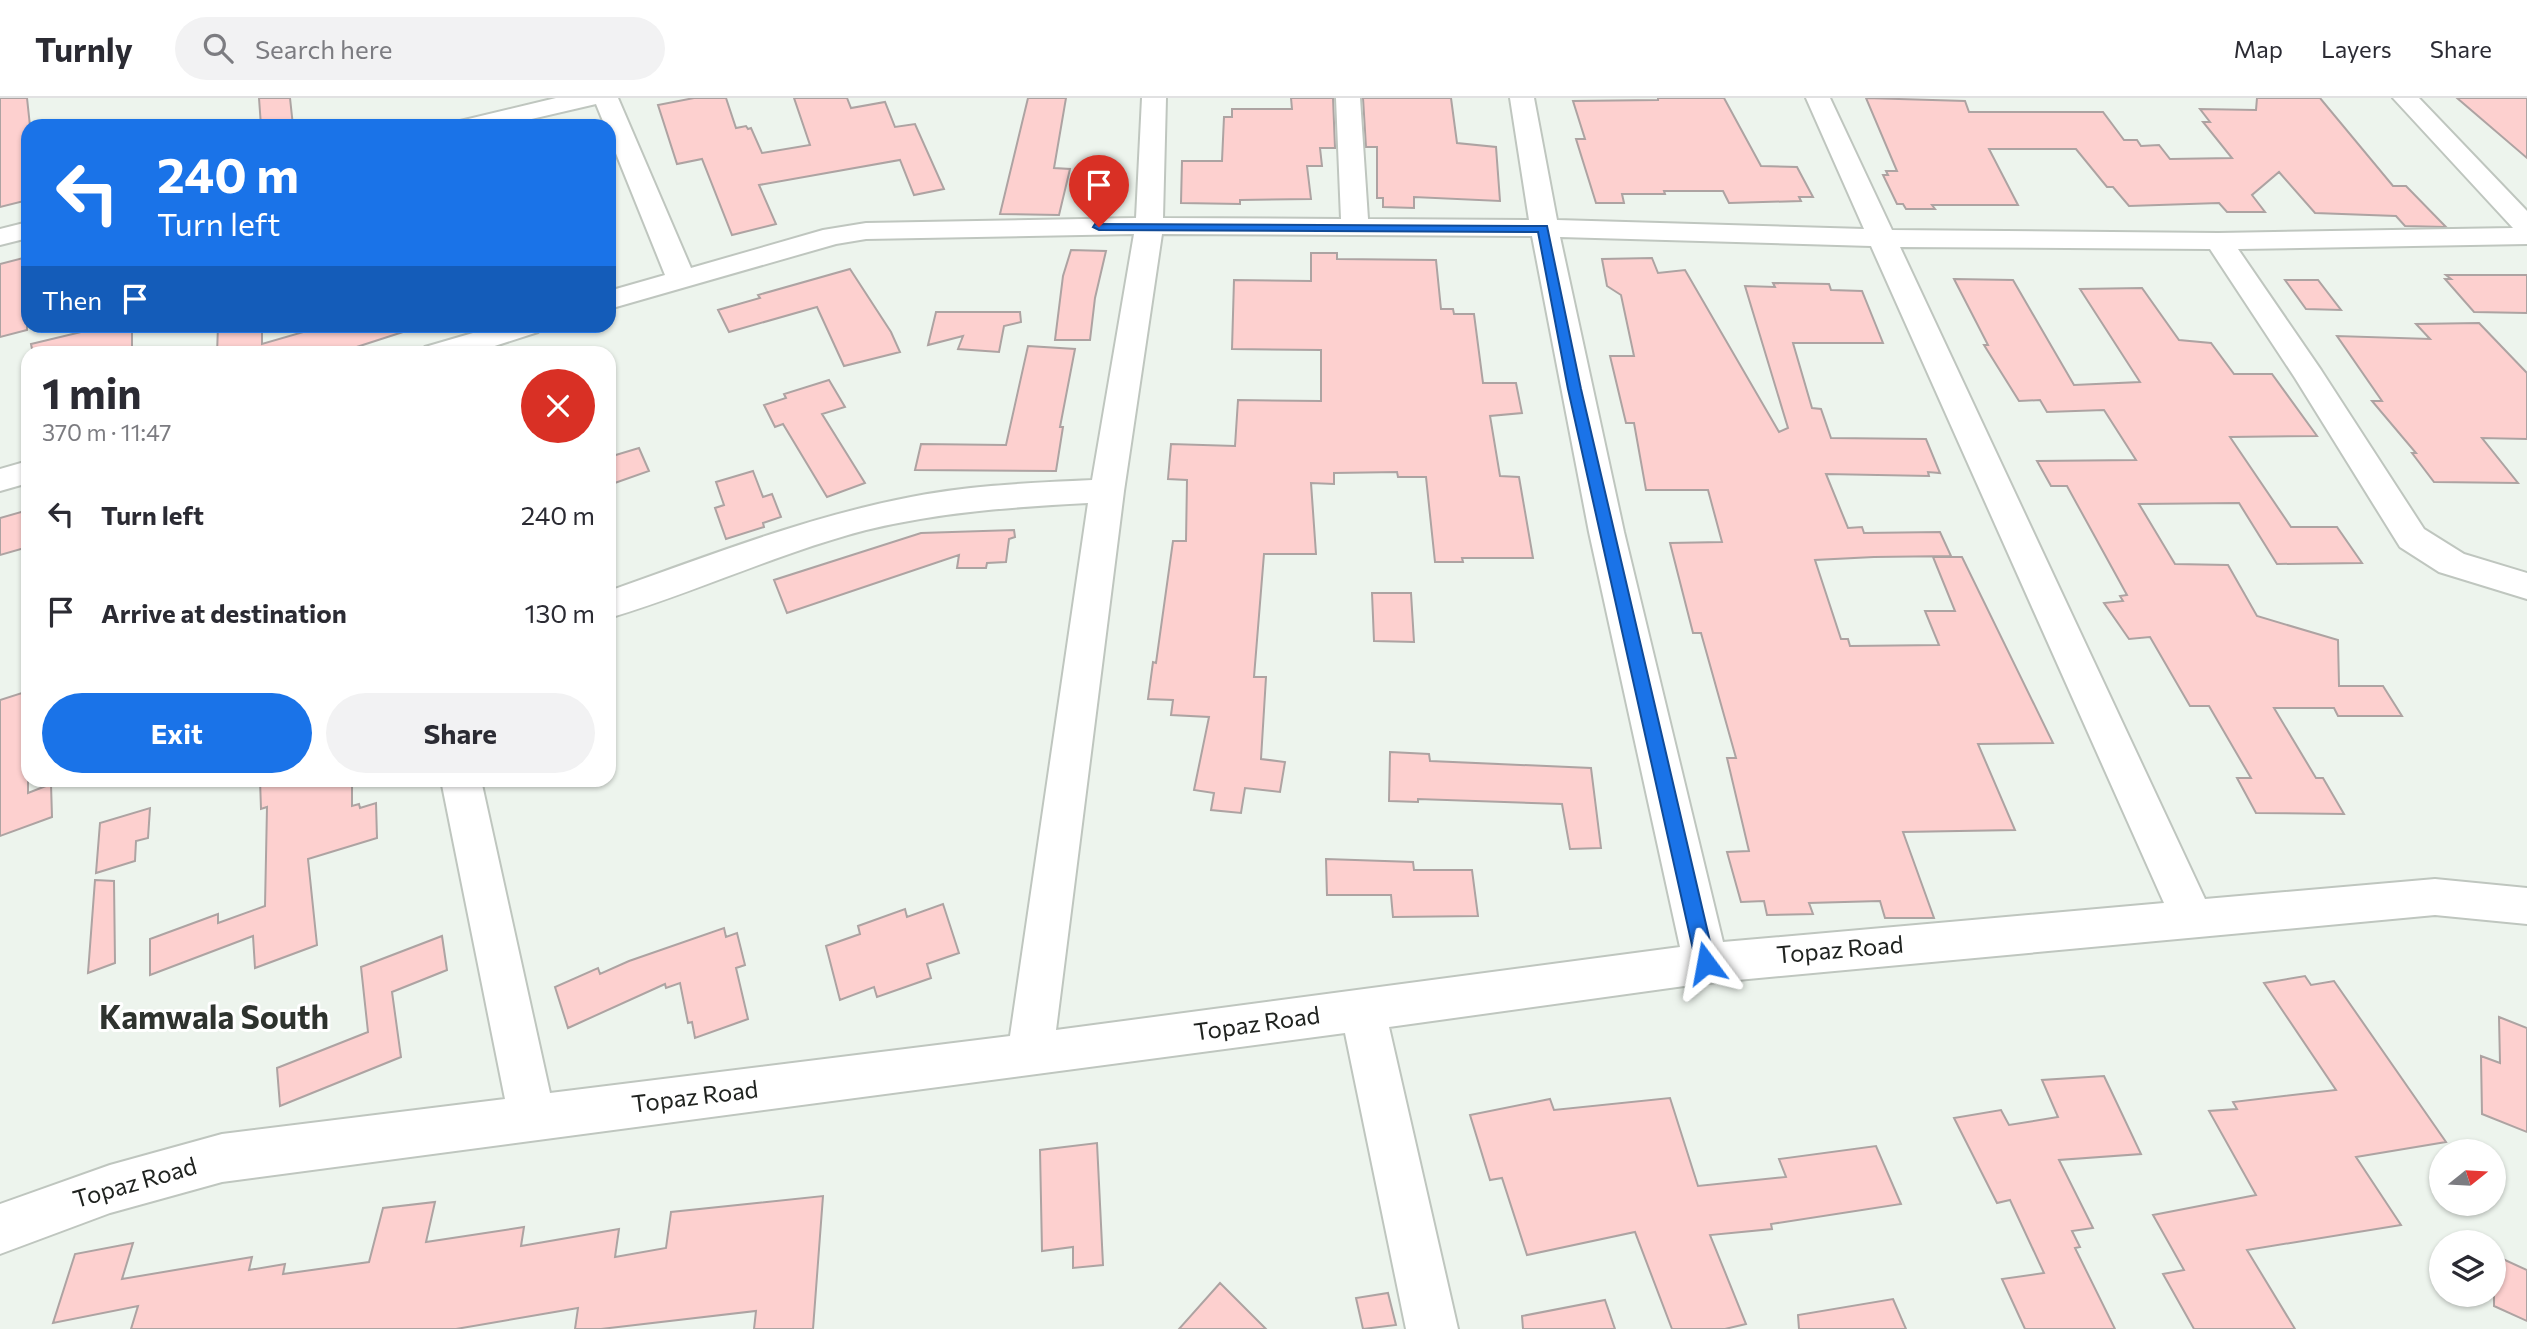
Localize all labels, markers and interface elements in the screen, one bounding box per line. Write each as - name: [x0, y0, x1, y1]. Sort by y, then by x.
- search box: [175, 17, 665, 80]
- text: Turnly: [35, 28, 133, 69]
- icon: search: [199, 29, 237, 67]
- text: Search here: [255, 33, 392, 64]
- text: Map: [2234, 34, 2283, 63]
- text: Layers: [2321, 34, 2392, 63]
- text: Share: [2430, 34, 2492, 63]
- text: 240 m: [157, 143, 299, 203]
- icon: left: [42, 147, 133, 238]
- pin: [1069, 155, 1129, 227]
- icon: arrive: [1080, 166, 1118, 204]
- text: Turn left: [157, 203, 281, 243]
- icon: arrive: [116, 280, 154, 318]
- text: Then: [42, 284, 102, 315]
- text: 1 min: [42, 366, 142, 418]
- button: close: [521, 369, 595, 443]
- text: 370 m · 11:47: [42, 418, 171, 446]
- icon: left: [42, 495, 80, 533]
- text: Turn left: [101, 499, 204, 530]
- text: 240 m: [521, 499, 595, 530]
- icon: arrive: [42, 593, 80, 631]
- text: Arrive at destination: [101, 597, 347, 628]
- text: 130 m: [524, 597, 595, 628]
- button: Exit: [42, 693, 312, 773]
- button: Share: [326, 693, 595, 773]
- position arrow: [1669, 926, 1743, 1000]
- street label: Topaz Road: [1775, 929, 1904, 968]
- district label: Kamwala South: [99, 996, 329, 1036]
- street label: Topaz Road: [1192, 999, 1322, 1046]
- street label: Topaz Road: [630, 1073, 760, 1118]
- north arrow: [2429, 1139, 2506, 1216]
- map controls: [2429, 1139, 2506, 1307]
- street label: Topaz Road: [69, 1150, 200, 1213]
- button: layers: [2429, 1230, 2506, 1307]

